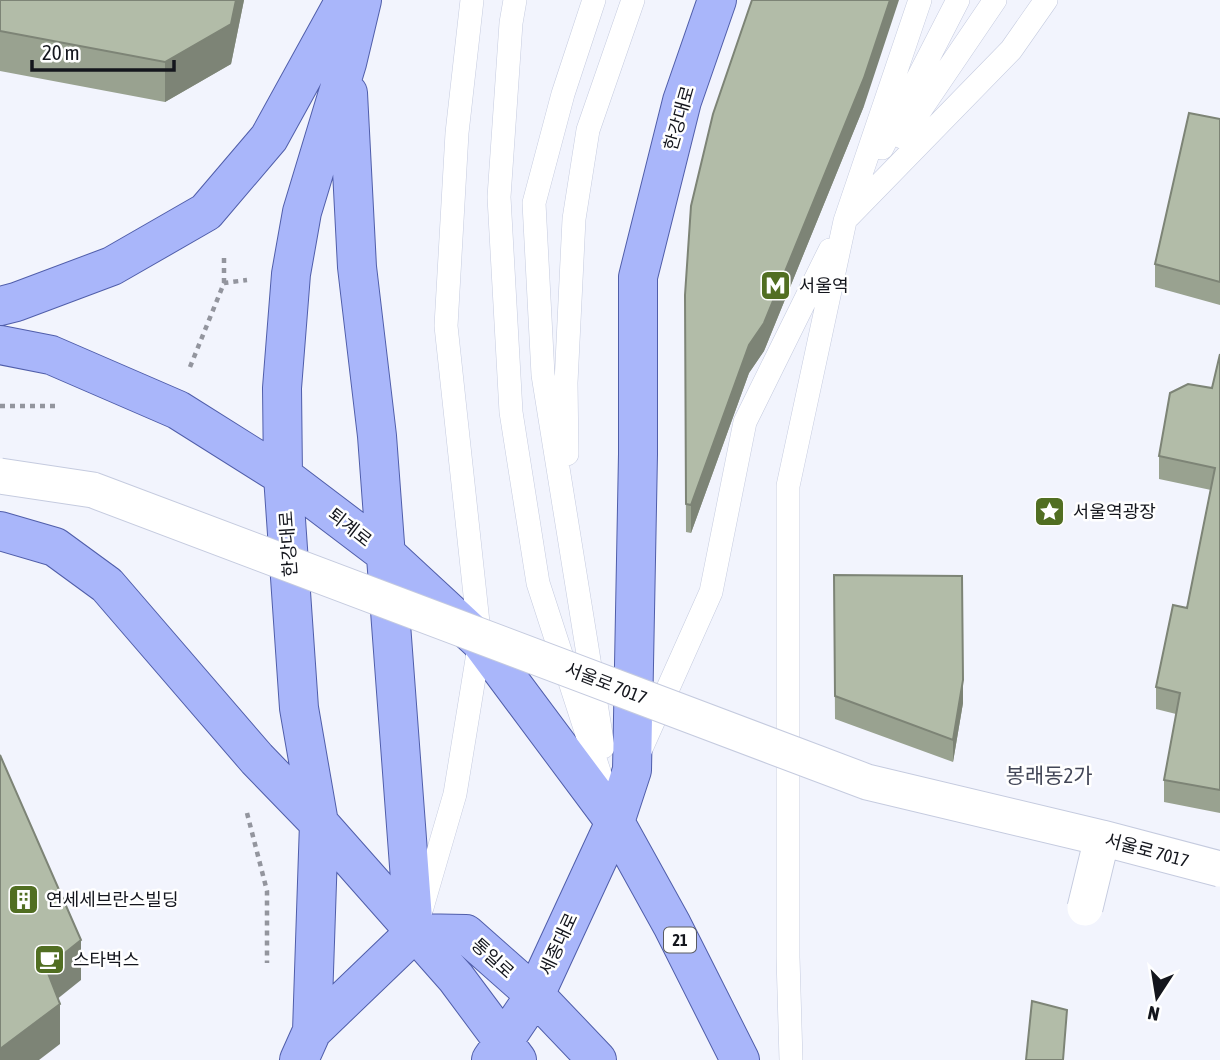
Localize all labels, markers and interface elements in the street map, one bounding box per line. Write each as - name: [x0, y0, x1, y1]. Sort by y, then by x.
- scale bar: [32, 28, 173, 72]
- text: 20 m: [42, 40, 80, 64]
- street label: 한강대로: [660, 83, 698, 153]
- metro station icon: 서울역: [759, 268, 793, 302]
- place label: 서울역: [799, 275, 849, 296]
- place icon: 서울역광장: [1033, 494, 1067, 528]
- place label: 서울역광장: [1073, 501, 1156, 522]
- street label: 퇴계로: [324, 503, 376, 551]
- street label: 한강대로: [275, 510, 301, 578]
- street label: 서울로 7017: [562, 658, 650, 708]
- district label: 봉래동2가: [1005, 763, 1093, 787]
- street label: 서울로 7017: [1103, 829, 1191, 871]
- building icon: 연세세브란스빌딩: [6, 882, 40, 916]
- place label: 연세세브란스빌딩: [46, 889, 178, 910]
- street label: 세종대로: [534, 910, 582, 978]
- road number: 21: [664, 928, 696, 952]
- street label: 통일로: [468, 934, 518, 982]
- cafe icon: 스타벅스: [33, 942, 67, 976]
- place label: 스타벅스: [73, 949, 139, 970]
- north arrow: [1122, 962, 1192, 1032]
- text: N: [1146, 1002, 1161, 1026]

